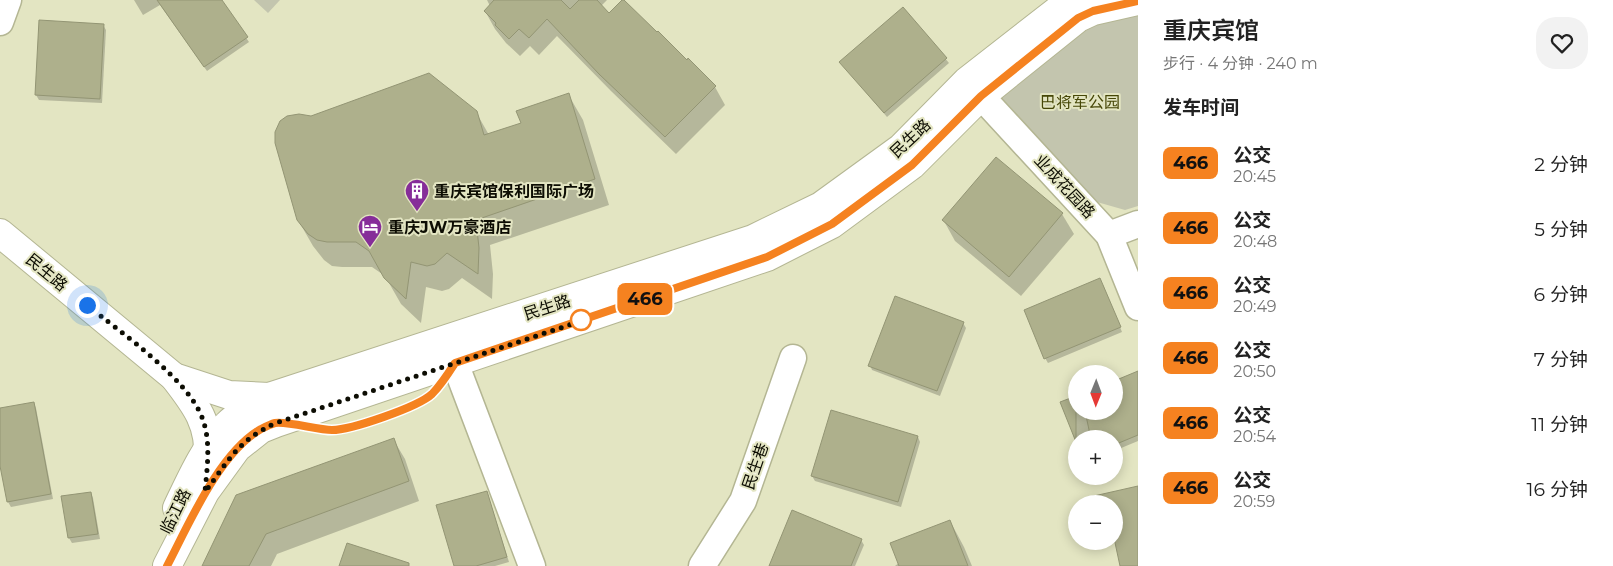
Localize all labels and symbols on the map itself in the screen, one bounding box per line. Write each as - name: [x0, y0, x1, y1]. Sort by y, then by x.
- park label: 巴将军公园: [1040, 93, 1120, 112]
- street label: 民生路: [886, 115, 934, 162]
- street label: 业成花园路: [1030, 151, 1099, 222]
- building icon: 重庆宾馆保利国际广场: [404, 178, 430, 212]
- place label: 重庆宾馆保利国际广场: [434, 182, 594, 201]
- hotel icon: 重庆JW万豪酒店: [357, 214, 383, 248]
- place label: 重庆JW万豪酒店: [388, 218, 511, 237]
- street label: 民生路: [22, 250, 71, 295]
- line badge: 466: [616, 283, 674, 315]
- street label: 民生路: [521, 291, 573, 324]
- your location: [75, 293, 100, 318]
- unlabelled marker: [570, 309, 592, 331]
- north arrow: [1068, 365, 1122, 420]
- street label: 民生巷: [739, 440, 772, 492]
- street label: 临江路: [156, 485, 195, 537]

